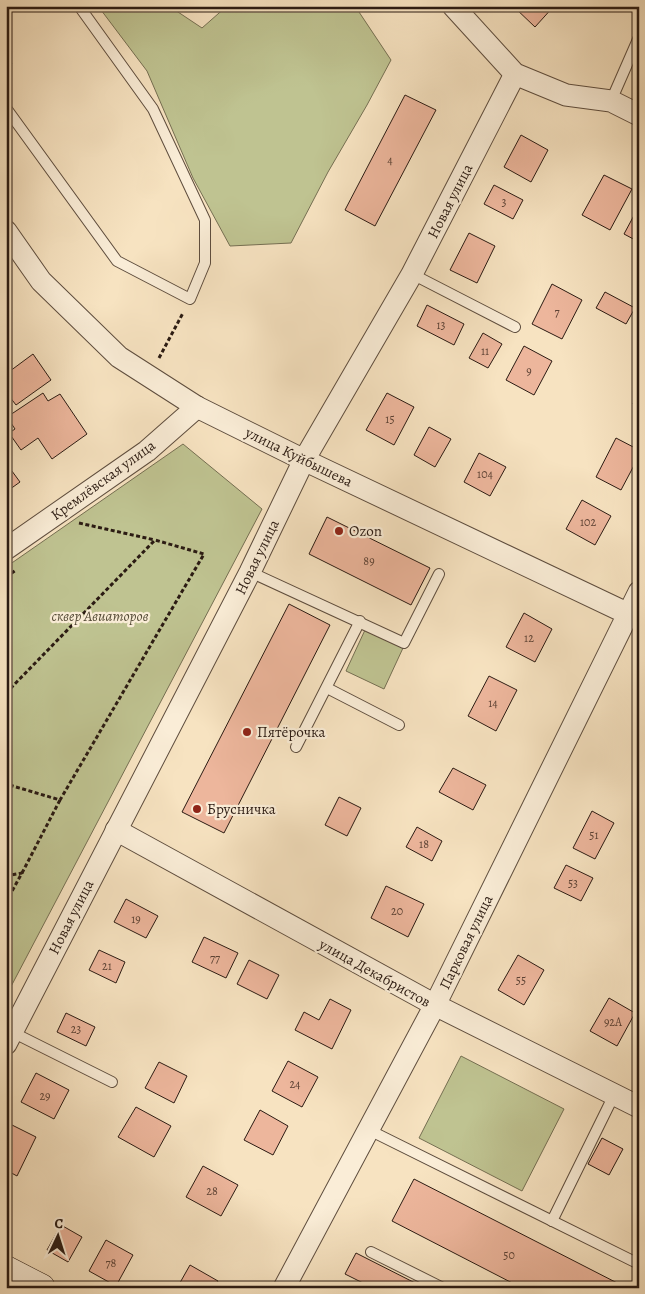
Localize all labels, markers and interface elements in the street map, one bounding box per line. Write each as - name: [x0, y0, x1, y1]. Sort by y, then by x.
- house number: 4: [387, 152, 393, 168]
- street label: Новая улица: [423, 160, 477, 242]
- house number: 3: [502, 194, 507, 210]
- house number: 7: [554, 304, 560, 320]
- house number: 13: [436, 317, 446, 333]
- house number: 11: [481, 343, 489, 359]
- house number: 9: [526, 363, 532, 379]
- house number: 15: [385, 411, 395, 427]
- street label: улица Куйбышева: [241, 422, 356, 492]
- street label: Кремлёвская улица: [47, 435, 159, 525]
- house number: 104: [477, 466, 494, 482]
- house number: 102: [580, 514, 596, 530]
- street label: Новая улица: [230, 516, 284, 598]
- place label: Ozon: [349, 521, 382, 541]
- marker: Ozon: [333, 525, 345, 537]
- house number: 89: [363, 553, 375, 569]
- park label: сквер Авиаторов: [52, 606, 149, 626]
- house number: 12: [524, 630, 534, 646]
- house number: 14: [488, 695, 498, 711]
- place label: Пятёрочка: [257, 722, 326, 742]
- marker: Пятёрочка: [241, 726, 253, 738]
- place label: Брусничка: [207, 799, 276, 819]
- marker: Брусничка: [191, 803, 203, 815]
- house number: 51: [589, 827, 599, 843]
- house number: 18: [419, 836, 429, 852]
- house number: 53: [568, 875, 578, 891]
- street label: Новая улица: [44, 876, 98, 958]
- street label: Парковая улица: [434, 891, 498, 993]
- house number: 20: [391, 903, 403, 919]
- house number: 19: [131, 911, 141, 927]
- street label: улица Декабристов: [315, 934, 434, 1012]
- house number: 77: [210, 950, 221, 966]
- house number: 21: [102, 958, 112, 974]
- house number: 55: [516, 972, 526, 988]
- house number: 92А: [604, 1014, 623, 1030]
- house number: 23: [71, 1021, 81, 1037]
- house number: 24: [289, 1076, 301, 1092]
- house number: 29: [39, 1088, 51, 1104]
- house number: 28: [206, 1183, 218, 1199]
- north arrow: [32, 1212, 82, 1262]
- text: С: [54, 1214, 64, 1233]
- house number: 50: [503, 1247, 515, 1263]
- house number: 78: [106, 1255, 117, 1271]

